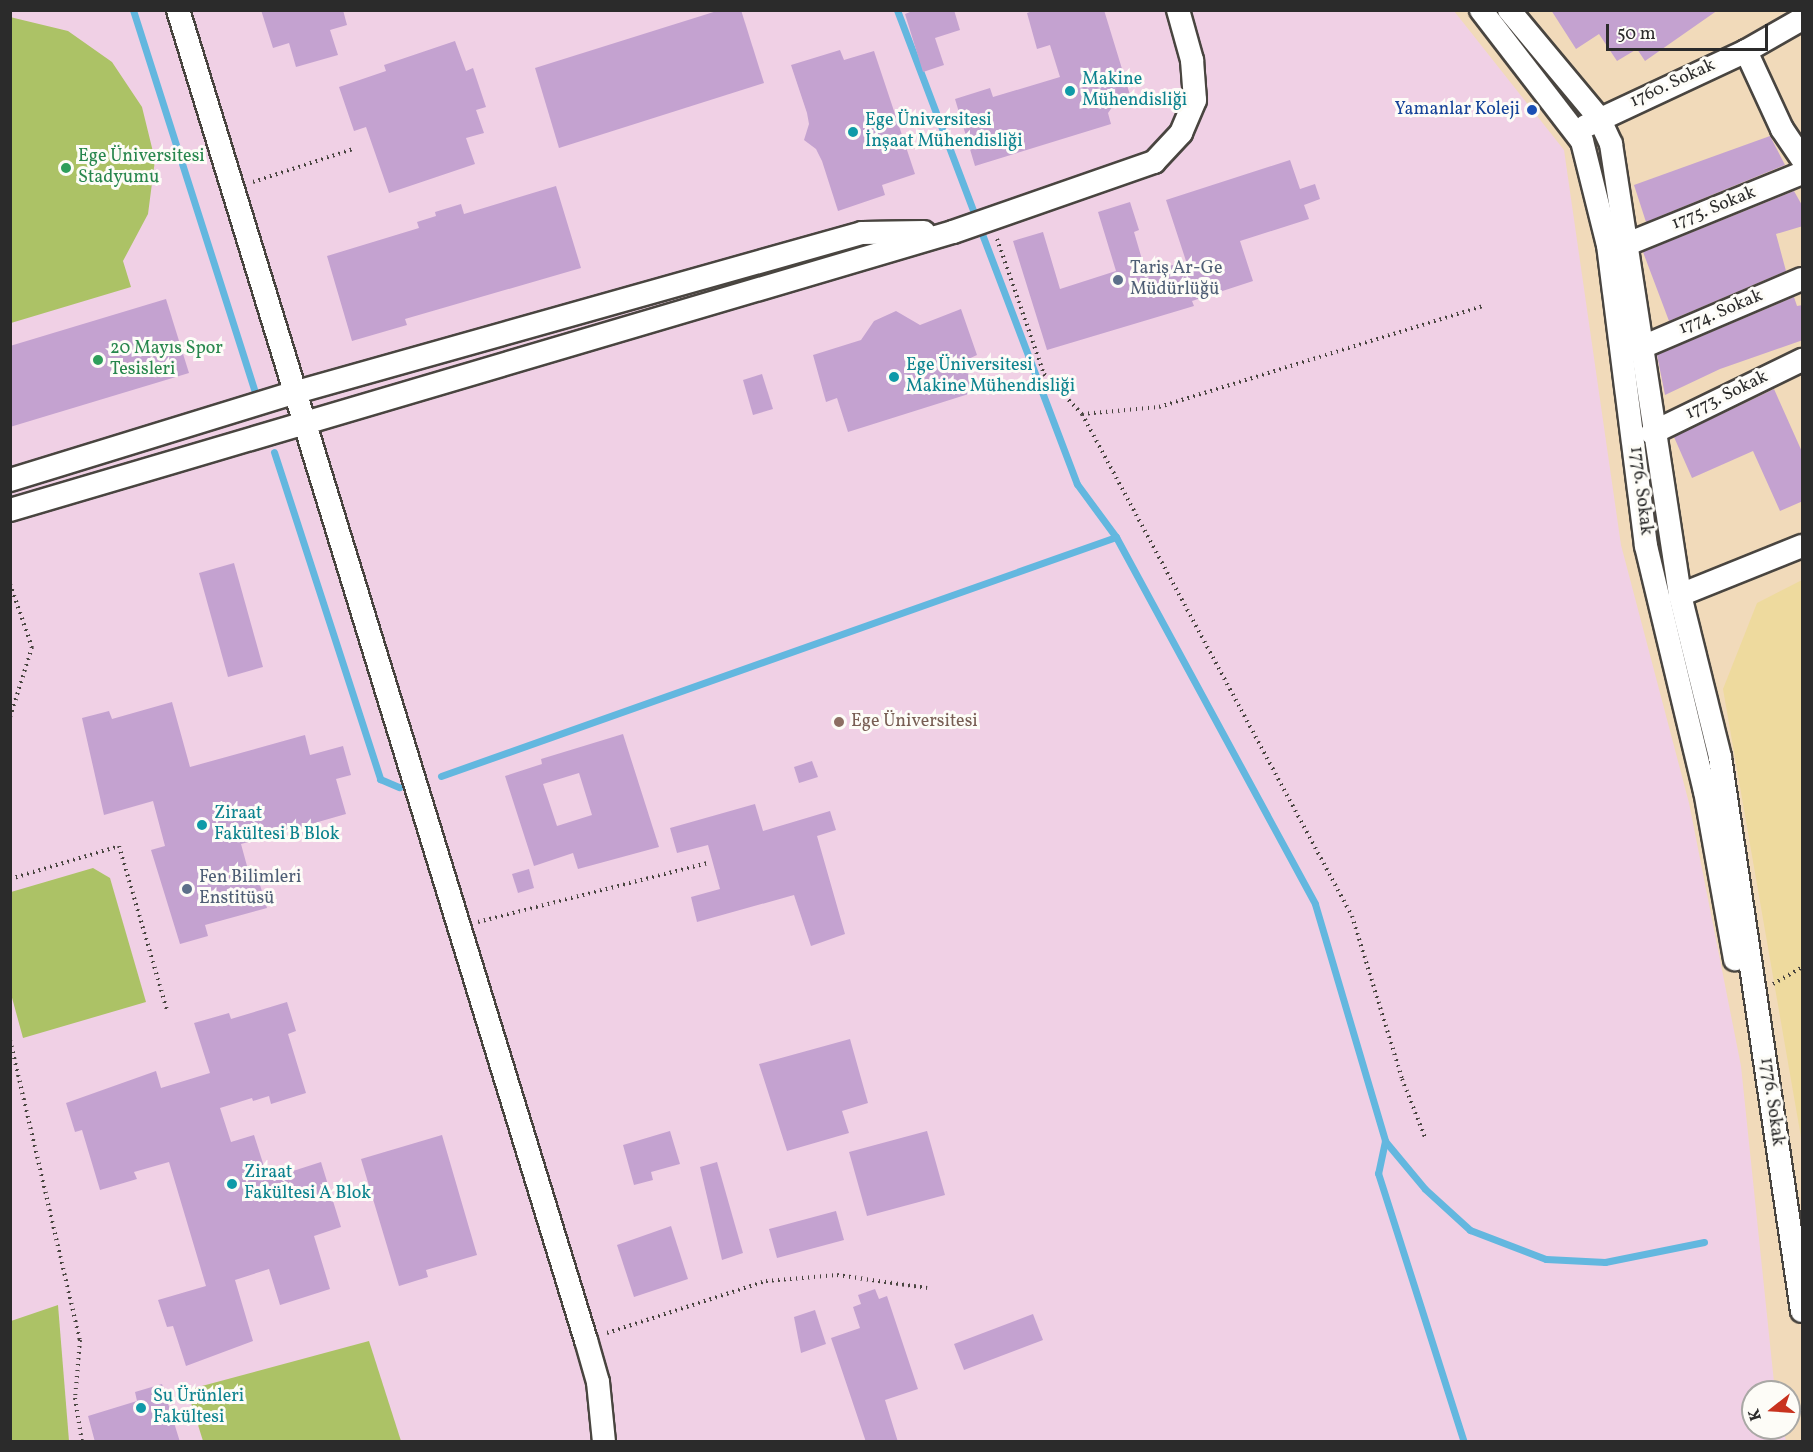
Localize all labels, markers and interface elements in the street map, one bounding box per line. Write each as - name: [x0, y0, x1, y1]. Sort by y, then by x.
- scale bar: [1609, 12, 1771, 50]
- text: 50 m: [1617, 22, 1656, 47]
- street label: 1760. Sokak: [1627, 55, 1719, 113]
- place label: Makine Mühendisliği: [1082, 70, 1187, 112]
- marker: Makine Mühendisliği: [1063, 84, 1077, 98]
- place label: Yamanlar Koleji: [1394, 99, 1520, 121]
- marker: Yamanlar Koleji: [1525, 103, 1539, 117]
- place label: Ege Üniversitesi İnşaat Mühendisliği: [865, 111, 1023, 154]
- marker: Ege Üniversitesi İnşaat Mühendisliği: [846, 125, 860, 139]
- place label: Ege Üniversitesi Stadyumu: [78, 147, 205, 190]
- marker: Ege Üniversitesi Stadyumu: [59, 161, 73, 175]
- street label: 1775. Sokak: [1669, 182, 1759, 236]
- place label: Tariş Ar-Ge Müdürlüğü: [1130, 259, 1222, 302]
- marker: Tariş Ar-Ge Müdürlüğü: [1111, 273, 1125, 287]
- street label: 1774. Sokak: [1676, 286, 1766, 340]
- place label: 20 Mayıs Spor Tesisleri: [110, 339, 223, 382]
- marker: 20 Mayıs Spor Tesisleri: [91, 353, 105, 367]
- place label: Ege Üniversitesi Makine Mühendisliği: [906, 356, 1075, 398]
- street label: 1773. Sokak: [1682, 367, 1772, 425]
- marker: Ege Üniversitesi Makine Mühendisliği: [887, 370, 901, 384]
- street label: 1776. Sokak: [1624, 445, 1656, 537]
- place label: Ege Üniversitesi: [851, 711, 978, 733]
- marker: Ege Üniversitesi: [832, 715, 846, 729]
- place label: Ziraat Fakültesi B Blok: [214, 804, 340, 846]
- marker: Ziraat Fakültesi B Blok: [195, 818, 209, 832]
- place label: Fen Bilimleri Enstitüsü: [199, 868, 301, 910]
- marker: Fen Bilimleri Enstitüsü: [180, 882, 194, 896]
- street label: 1776. Sokak: [1754, 1056, 1788, 1148]
- place label: Ziraat Fakültesi A Blok: [244, 1163, 371, 1206]
- marker: Ziraat Fakültesi A Blok: [225, 1177, 239, 1191]
- north arrow: [1741, 1380, 1801, 1440]
- place label: Su Ürünleri Fakültesi: [153, 1387, 244, 1430]
- marker: Su Ürünleri Fakültesi: [134, 1401, 148, 1415]
- text: K: [1743, 1406, 1768, 1423]

